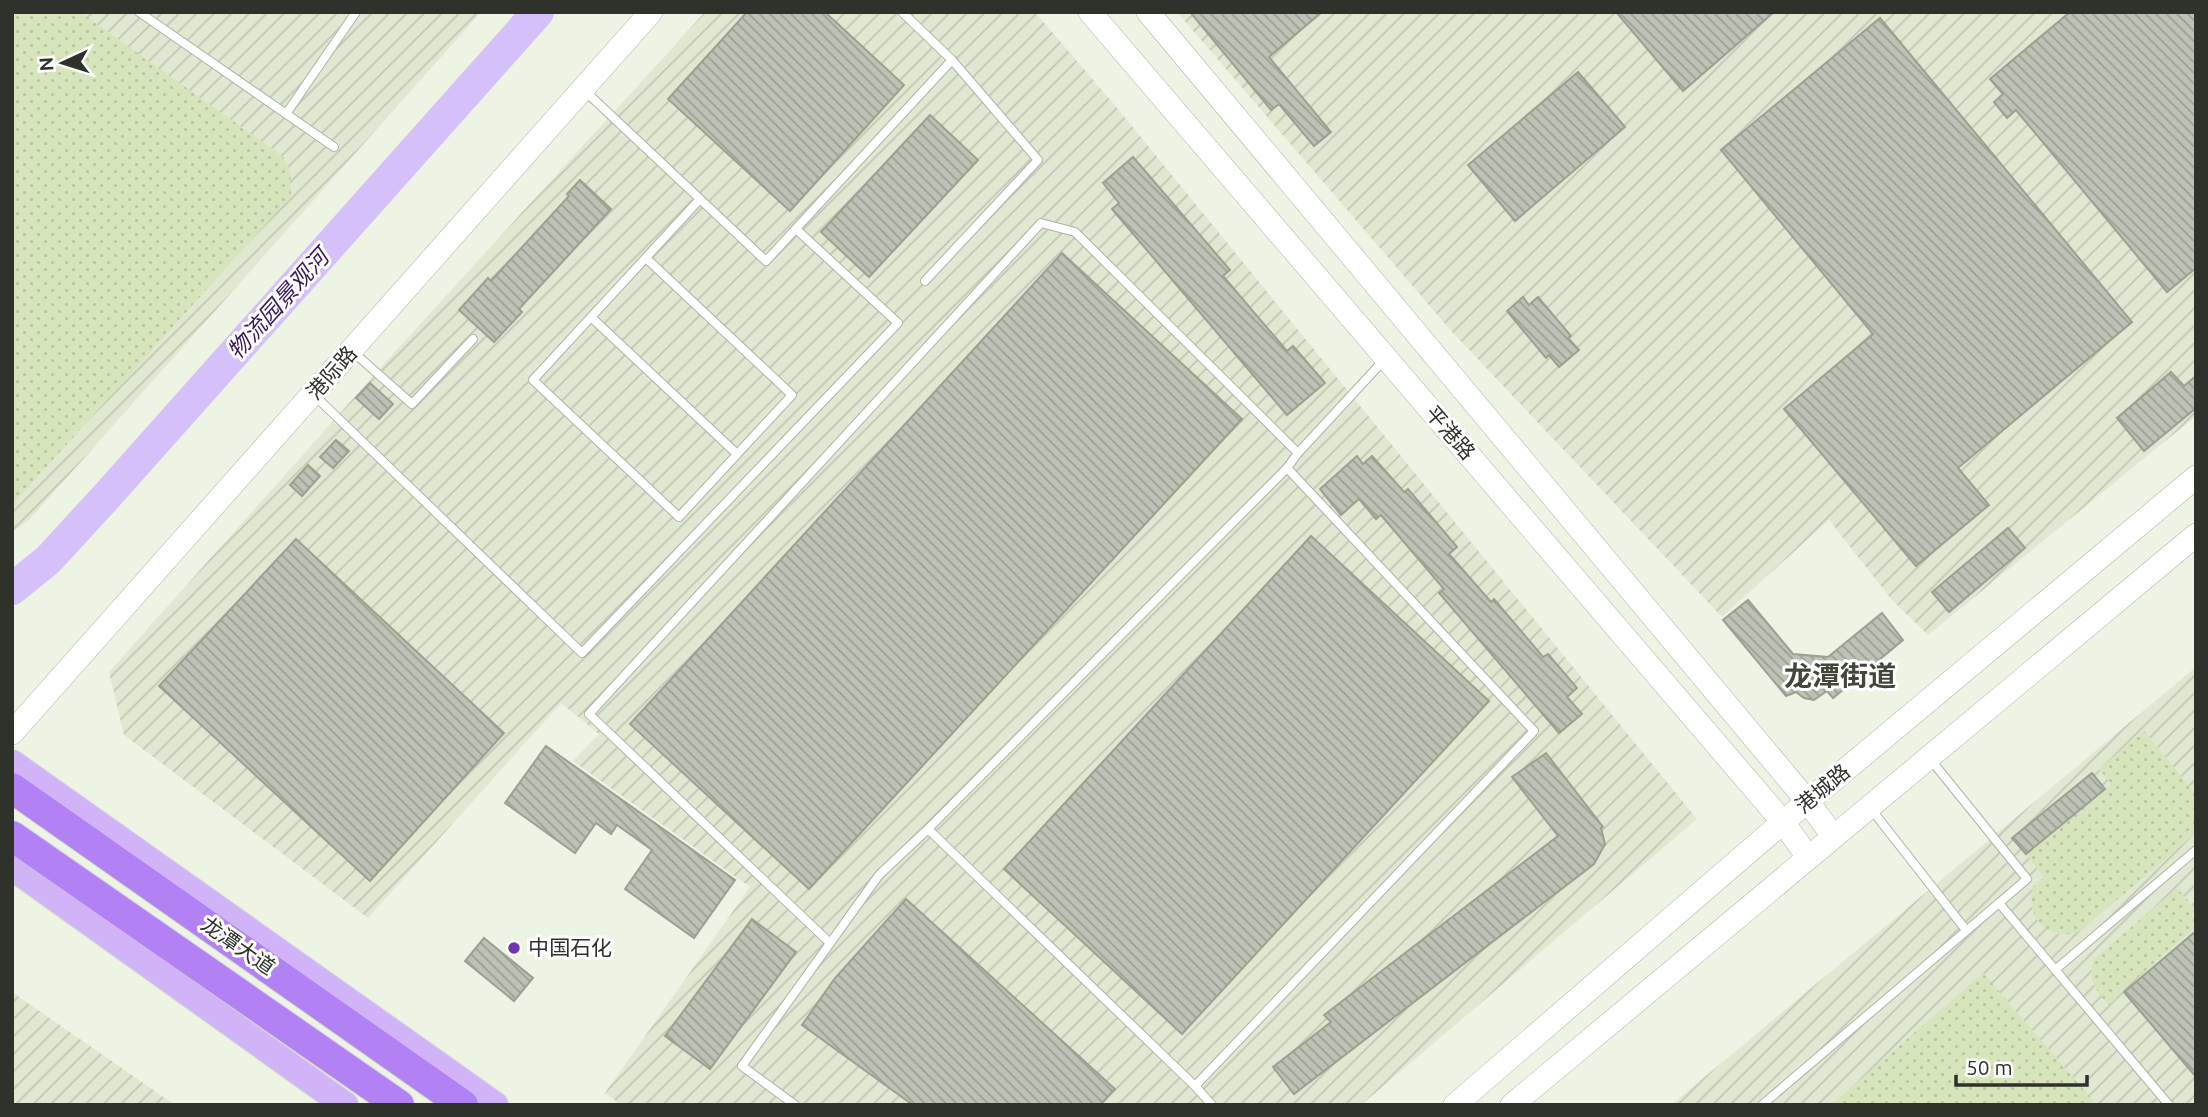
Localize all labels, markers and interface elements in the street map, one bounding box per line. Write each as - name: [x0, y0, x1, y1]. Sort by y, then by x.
- north arrow: [28, 28, 98, 98]
- text: N: [35, 56, 58, 72]
- water label: 物流园景观河: [222, 241, 336, 363]
- street label: 港际路: [302, 341, 361, 404]
- street label: 平港路: [1421, 401, 1480, 464]
- district label: 龙潭街道: [1784, 660, 1896, 691]
- street label: 港城路: [1791, 759, 1854, 818]
- street label: 龙潭大道: [197, 911, 280, 979]
- place label: 中国石化: [528, 935, 612, 959]
- marker: 中国石化: [506, 940, 522, 956]
- scale bar: [1956, 1044, 2087, 1088]
- text: 50 m: [1966, 1055, 2013, 1079]

